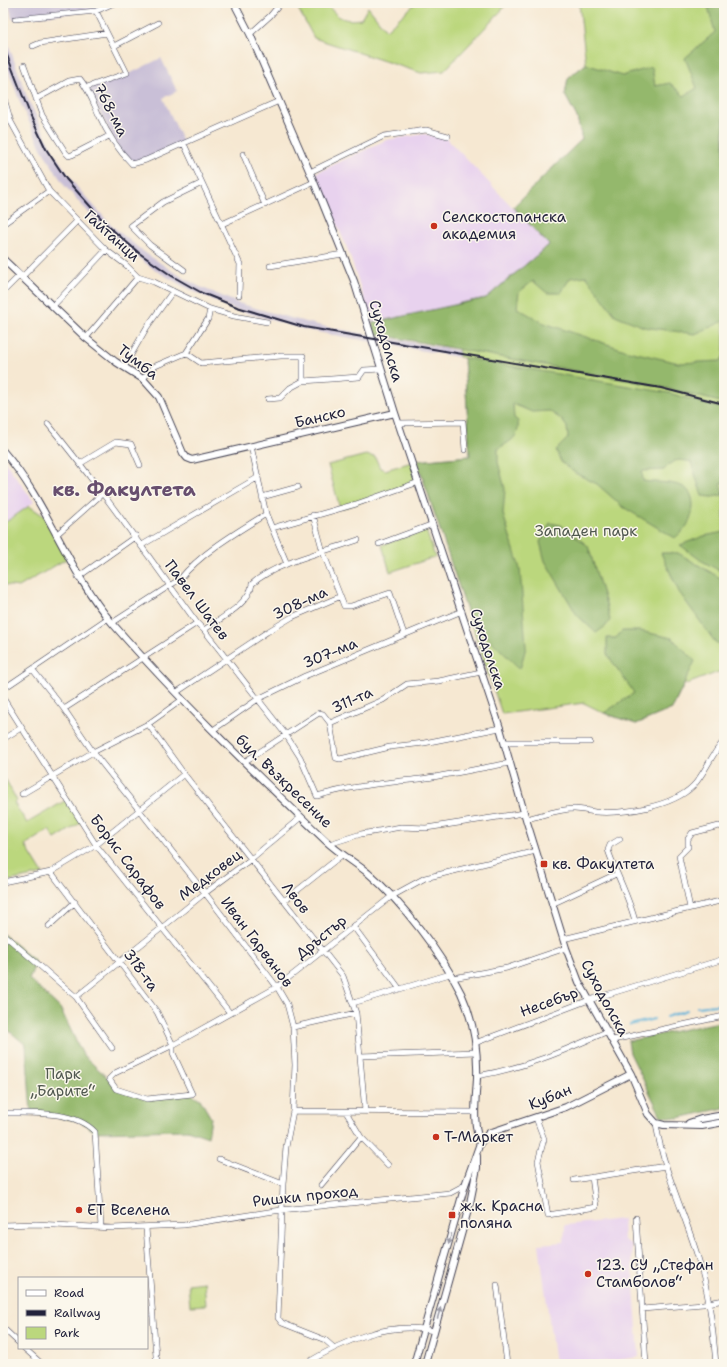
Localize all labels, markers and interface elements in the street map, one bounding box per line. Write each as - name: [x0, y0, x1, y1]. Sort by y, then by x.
- street label: 768-ма: [89, 80, 133, 141]
- street label: Гайтанци: [80, 206, 144, 266]
- place label: Селскостопанска академия: [442, 207, 567, 244]
- marker: Селскостопанска академия: [429, 221, 439, 231]
- street label: Суходолска: [364, 298, 408, 385]
- street label: Тумба: [114, 340, 163, 385]
- street label: Банско: [293, 401, 347, 433]
- district label: кв. Факултета: [52, 477, 196, 502]
- park label: Западен парк: [535, 521, 637, 541]
- street label: Павел Шатев: [160, 556, 234, 644]
- street label: 308-ма: [269, 581, 331, 624]
- street label: Суходолска: [465, 606, 511, 693]
- street label: 307-ма: [300, 633, 361, 673]
- street label: 311-та: [328, 682, 376, 718]
- street label: бул. Възкресение: [231, 730, 337, 832]
- street label: Борис Сарафов: [86, 810, 170, 914]
- street label: Медковец: [174, 845, 246, 905]
- place label: кв. Факултета: [552, 854, 655, 874]
- marker: кв. Факултета: [539, 859, 549, 869]
- street label: Лвов: [277, 878, 315, 918]
- street label: Иван Гарванов: [216, 893, 298, 991]
- street label: Дръстър: [291, 910, 351, 964]
- street label: 318-та: [119, 945, 164, 996]
- street label: Суходолска: [576, 956, 634, 1041]
- street label: Несебър: [517, 982, 581, 1022]
- park label: Парк „Барите“: [30, 1064, 95, 1101]
- street label: Кубан: [526, 1079, 574, 1115]
- place label: Т-Маркет: [444, 1127, 514, 1147]
- marker: Т-Маркет: [431, 1132, 441, 1142]
- street label: Ришки проход: [251, 1180, 359, 1211]
- place label: ж.к. Красна поляна: [460, 1196, 544, 1233]
- place label: ЕТ Вселена: [87, 1200, 171, 1220]
- marker: ЕТ Вселена: [74, 1205, 84, 1215]
- marker: ж.к. Красна поляна: [447, 1210, 457, 1220]
- one-way arrow: [447, 1233, 453, 1245]
- place label: 123. СУ „Стефан Стамболов“: [596, 1255, 714, 1292]
- marker: 123. СУ „Стефан Стамболов“: [583, 1269, 593, 1279]
- legend: [18, 1277, 148, 1349]
- text: Road: [54, 1285, 85, 1301]
- text: Railway: [54, 1305, 101, 1321]
- one-way arrow: [437, 1307, 443, 1319]
- text: Park: [54, 1325, 80, 1341]

